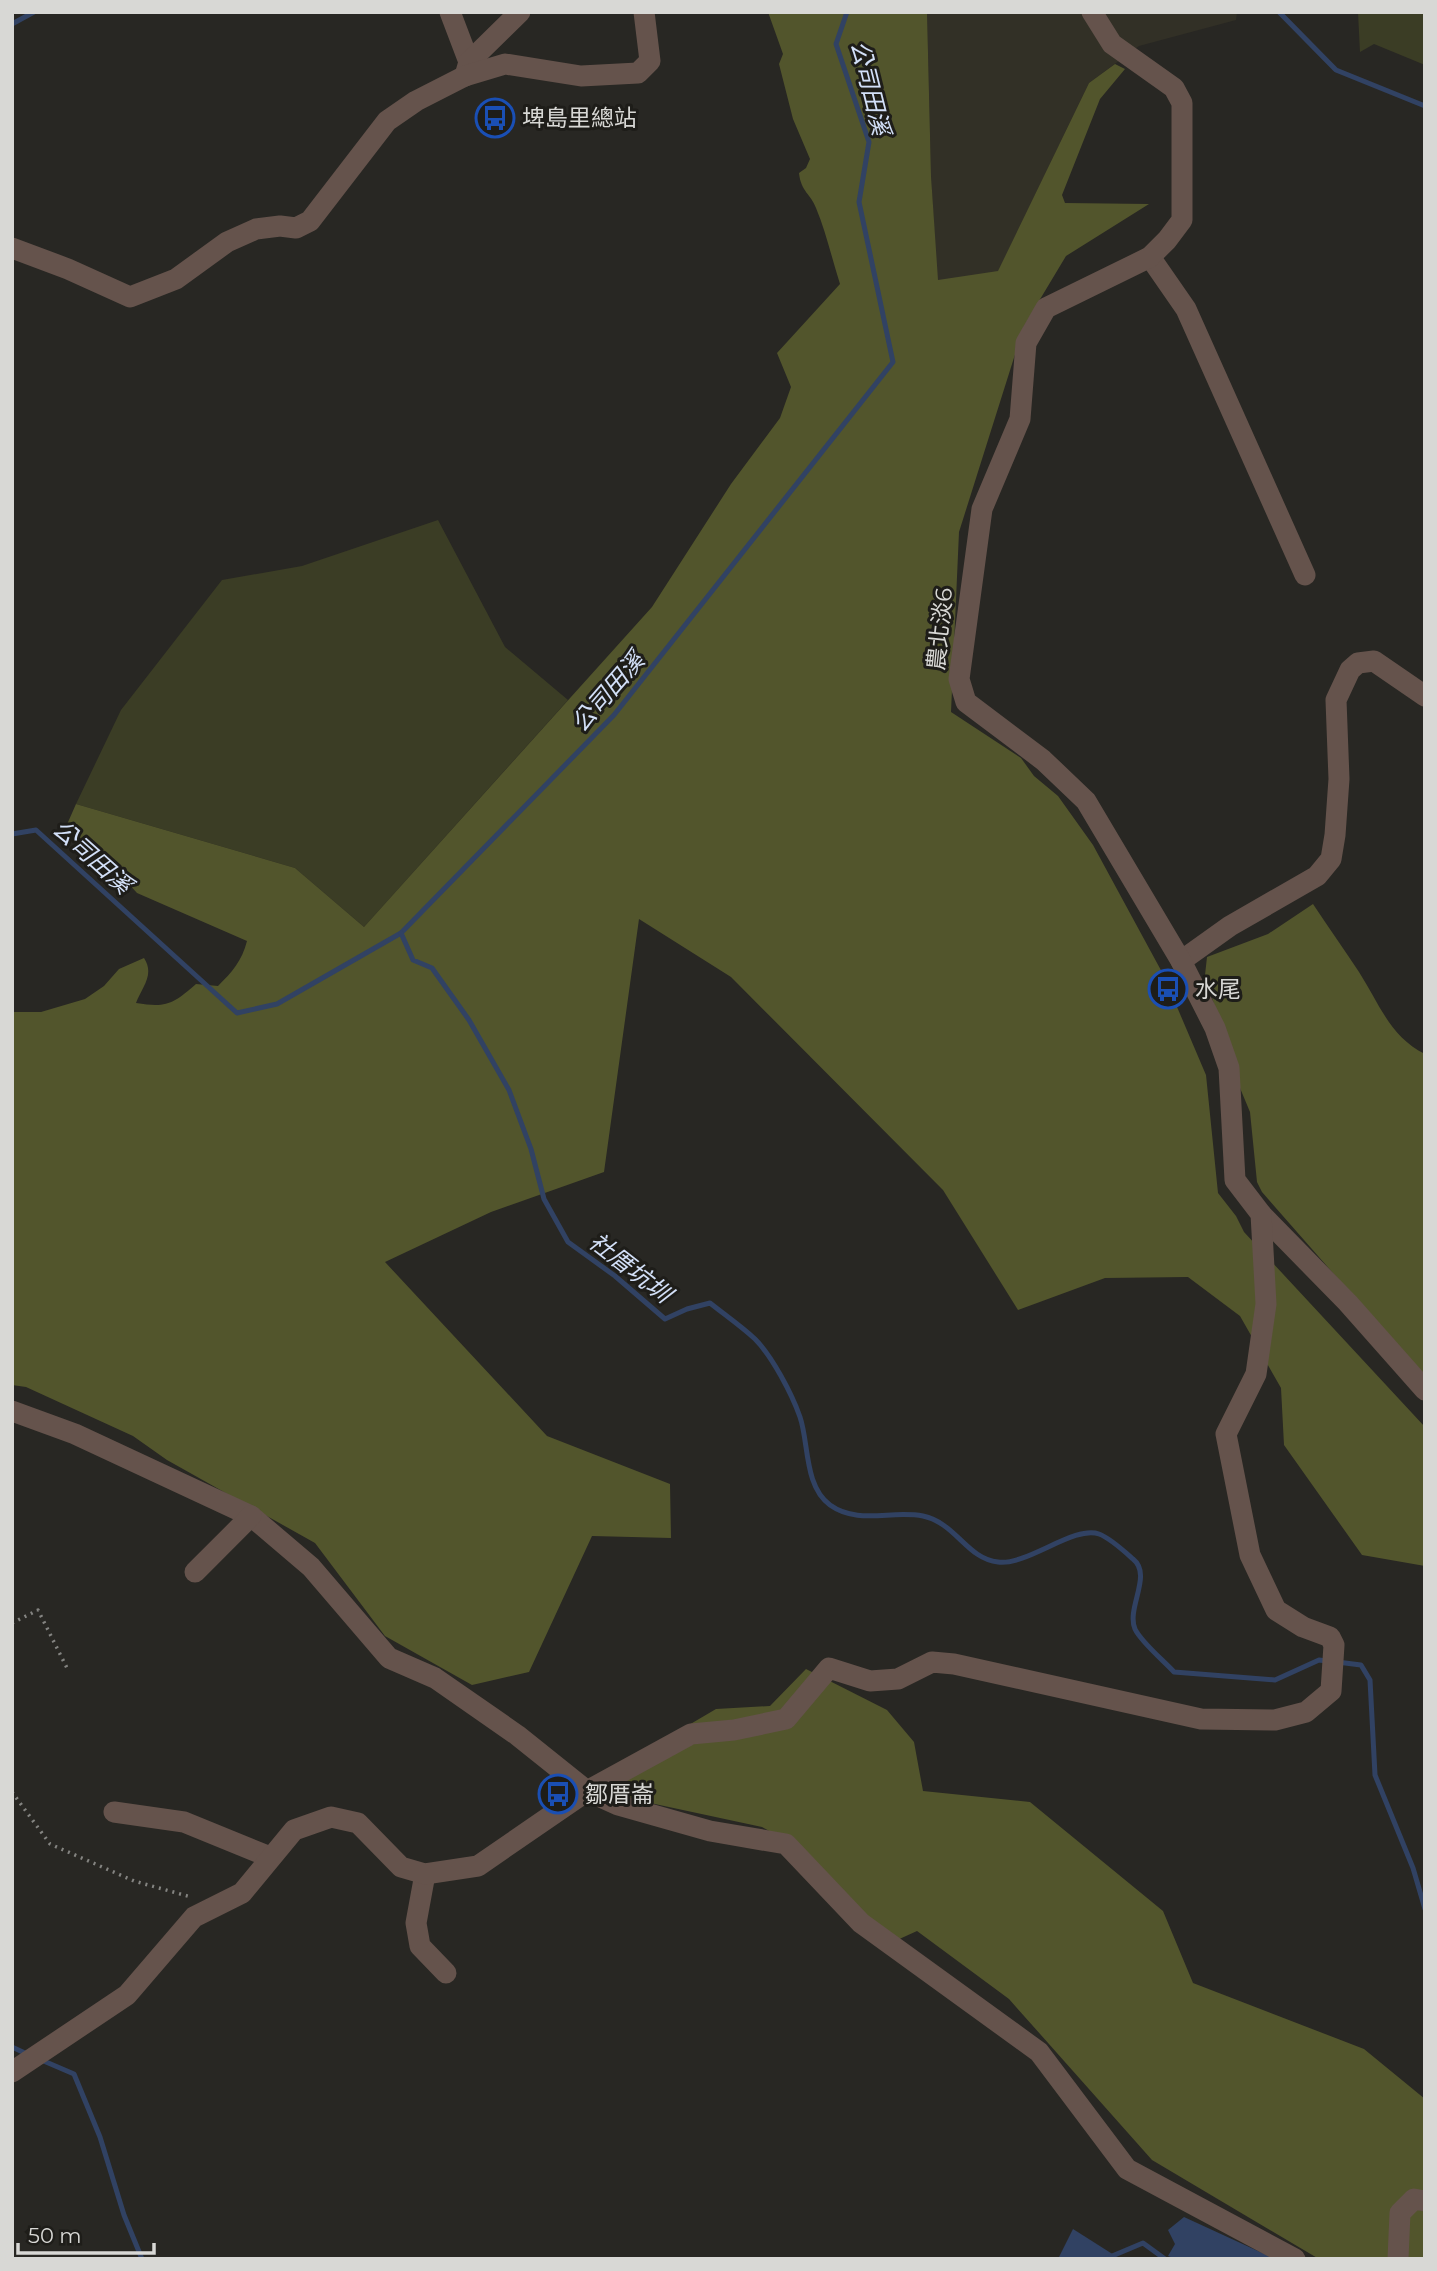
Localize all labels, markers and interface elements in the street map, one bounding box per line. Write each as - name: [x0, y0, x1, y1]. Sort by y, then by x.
- water label: 公司田溪: [845, 38, 897, 141]
- bus stop icon: 埤島里總站: [474, 97, 516, 139]
- place label: 埤島里總站: [522, 104, 637, 132]
- street label: 農北淡6: [922, 586, 958, 672]
- water label: 公司田溪: [565, 644, 652, 737]
- water label: 公司田溪: [47, 814, 140, 902]
- bus stop icon: 水尾: [1147, 968, 1189, 1010]
- place label: 水尾: [1195, 975, 1241, 1003]
- water label: 社厝坑圳: [584, 1227, 679, 1310]
- bus stop icon: 鄒厝崙: [537, 1773, 579, 1815]
- place label: 鄒厝崙: [585, 1780, 654, 1808]
- scale bar: [18, 2212, 154, 2256]
- text: 50 m: [28, 2223, 82, 2248]

